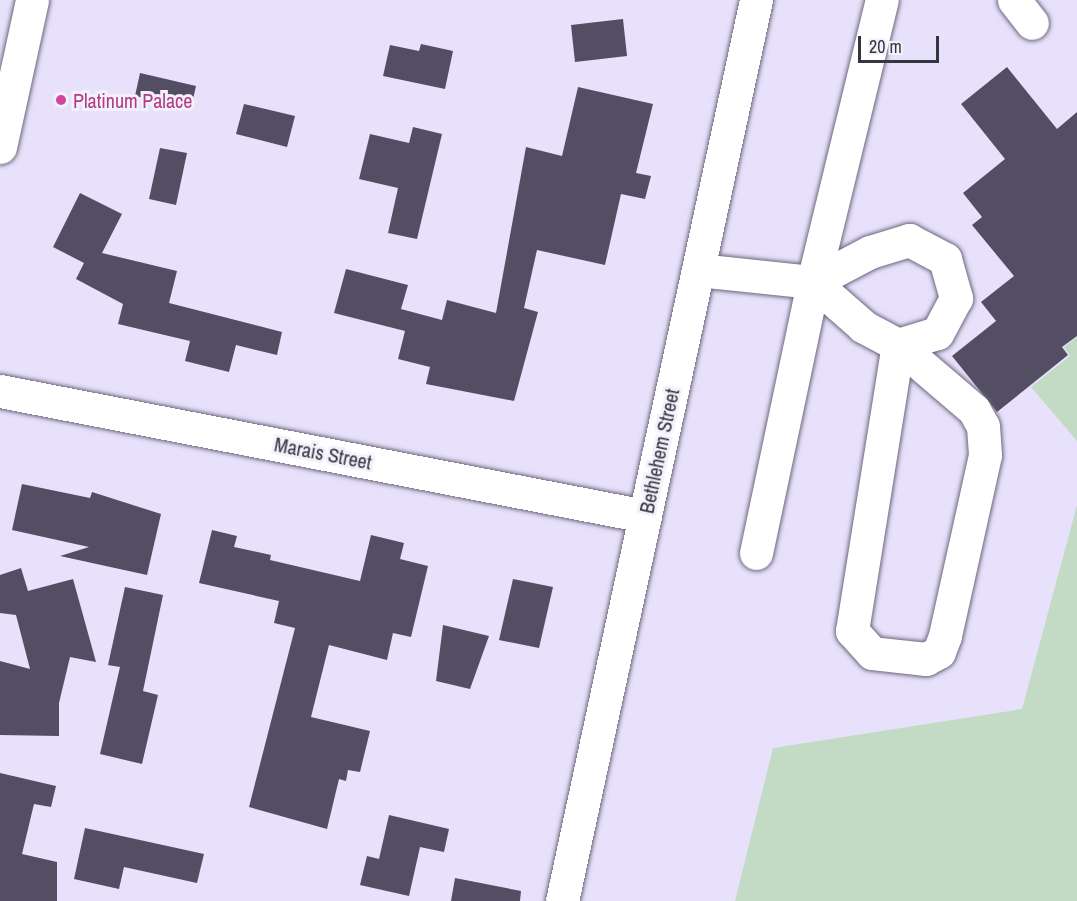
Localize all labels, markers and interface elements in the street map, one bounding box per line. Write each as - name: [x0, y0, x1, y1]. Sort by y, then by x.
- scale bar: [861, 24, 942, 62]
- text: 20 m: [869, 34, 902, 59]
- place label: Platinum Palace: [73, 88, 192, 112]
- marker: Platinum Palace: [54, 93, 68, 107]
- street label: Bethlehem Street: [634, 387, 684, 515]
- street label: Marais Street: [272, 432, 374, 474]

